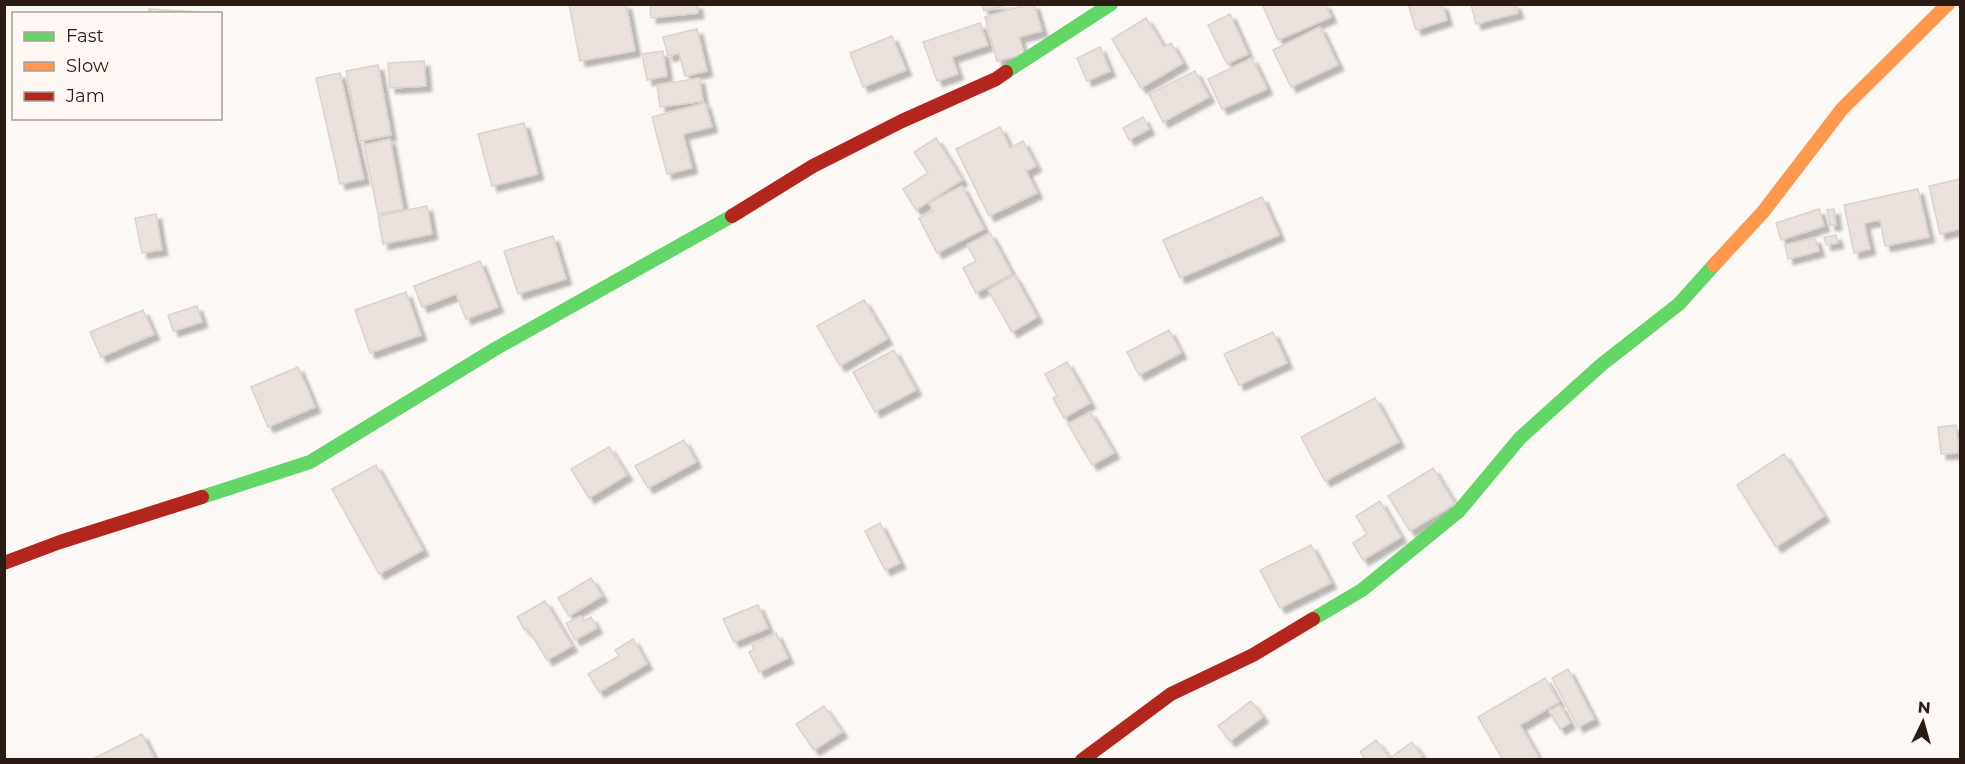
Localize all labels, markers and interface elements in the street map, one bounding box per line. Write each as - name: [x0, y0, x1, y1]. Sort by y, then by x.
- legend: [12, 12, 222, 120]
- text: Fast: [66, 25, 104, 47]
- text: Slow: [66, 55, 109, 77]
- text: Jam: [65, 85, 105, 107]
- north arrow: [1893, 692, 1953, 752]
- text: N: [1917, 698, 1932, 718]

